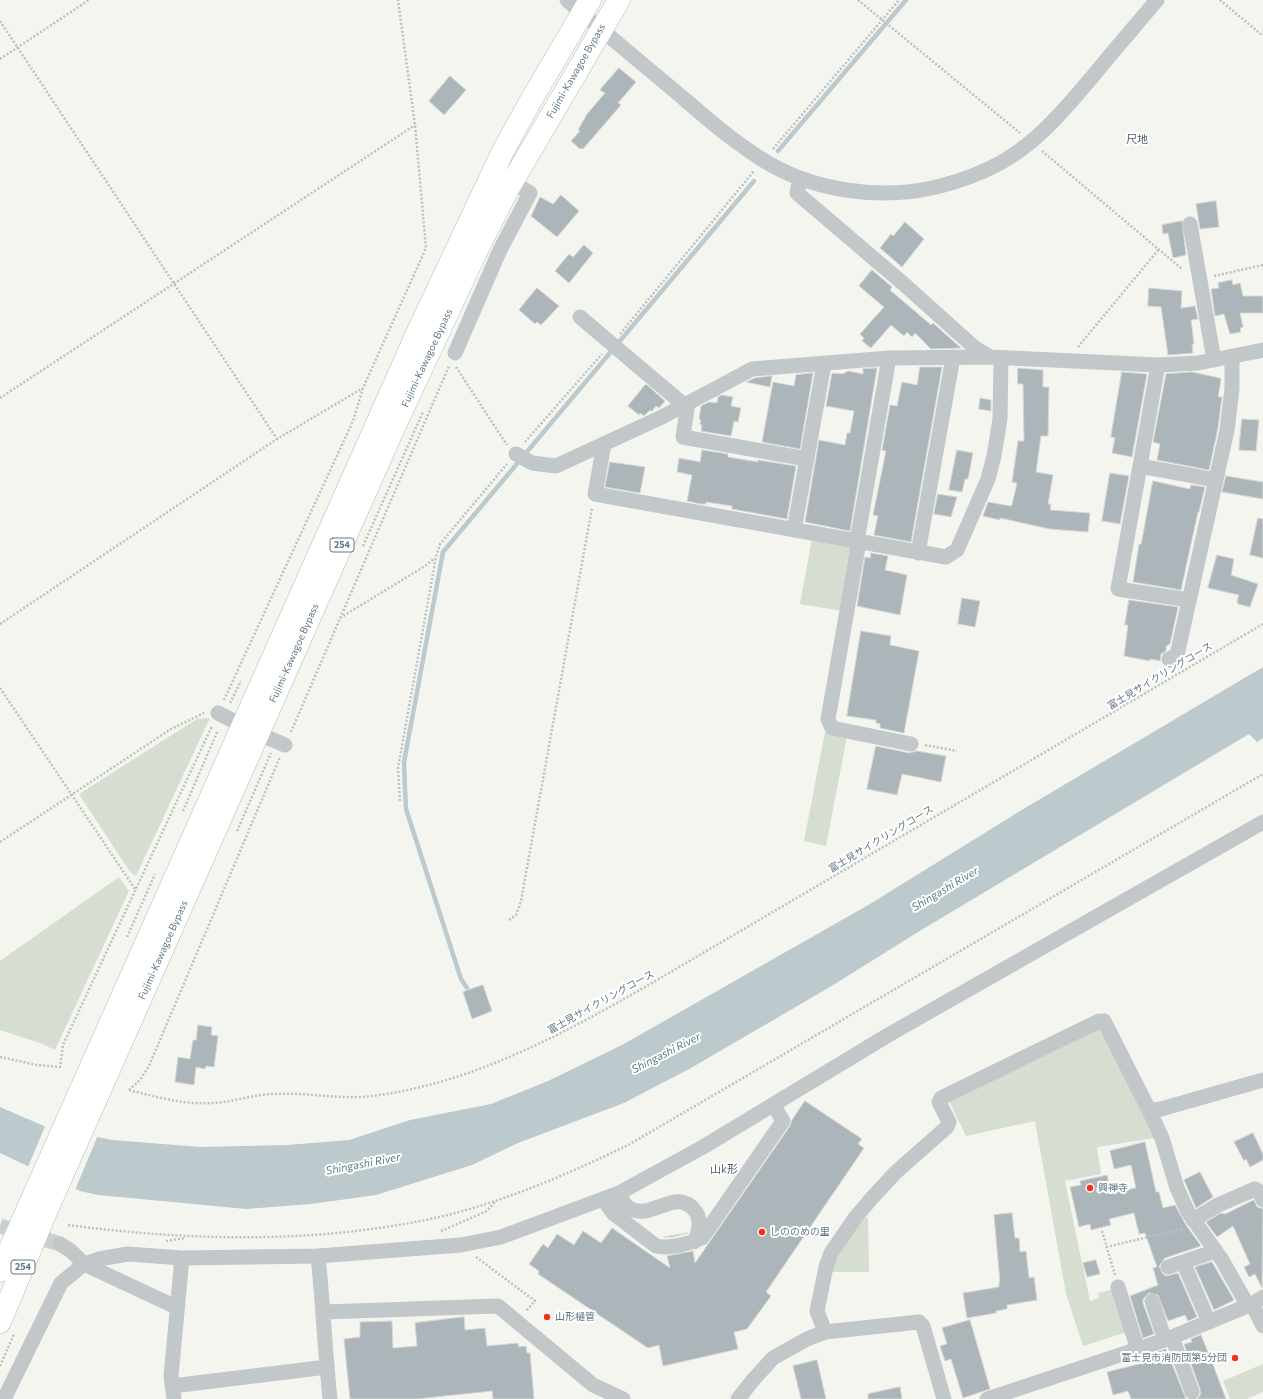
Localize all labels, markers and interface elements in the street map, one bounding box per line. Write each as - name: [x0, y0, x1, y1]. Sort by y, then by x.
- street label: Fujimi-Kawagoe Bypass: [544, 22, 608, 120]
- district label: 尺地: [1126, 132, 1148, 146]
- street label: Fujimi-Kawagoe Bypass: [399, 307, 455, 409]
- road number: 254: [330, 538, 354, 552]
- street label: Fujimi-Kawagoe Bypass: [267, 602, 321, 704]
- street label: 富士見サイクリングコース: [1105, 640, 1215, 712]
- street label: 富士見サイクリングコース: [826, 803, 936, 875]
- water label: Shingashi River: [909, 864, 981, 914]
- street label: Fujimi-Kawagoe Bypass: [136, 899, 190, 1001]
- street label: 富士見サイクリングコース: [546, 968, 656, 1036]
- water label: Shingashi River: [629, 1030, 703, 1076]
- water label: Shingashi River: [325, 1150, 401, 1178]
- district label: 山k形: [710, 1162, 738, 1176]
- place label: 興禅寺: [1098, 1182, 1128, 1194]
- marker: 興禅寺: [1085, 1183, 1095, 1193]
- place label: しののめの里: [770, 1226, 830, 1238]
- marker: しののめの里: [757, 1227, 767, 1237]
- road number: 254: [11, 1260, 35, 1274]
- place label: 山形樋管: [555, 1311, 595, 1323]
- marker: 山形樋管: [542, 1312, 552, 1322]
- place label: 富士見市消防団第5分団: [1121, 1352, 1227, 1364]
- marker: 富士見市消防団第5分団: [1230, 1353, 1240, 1363]

